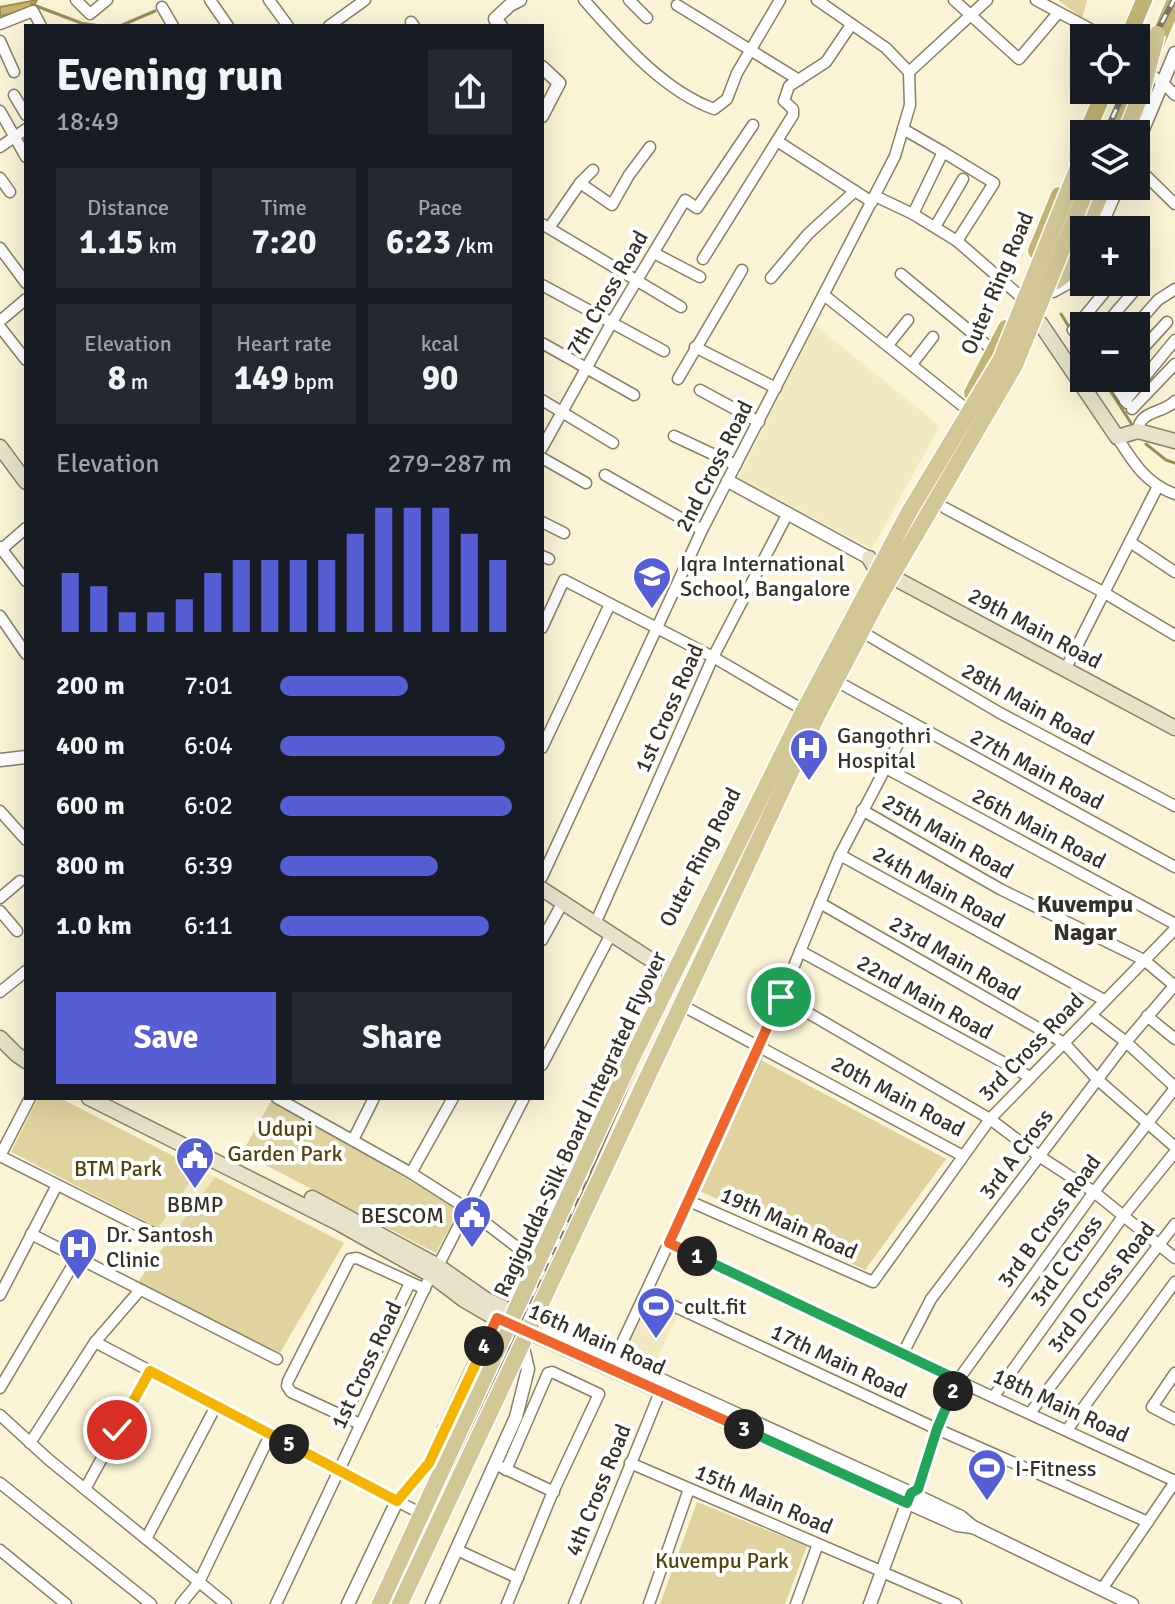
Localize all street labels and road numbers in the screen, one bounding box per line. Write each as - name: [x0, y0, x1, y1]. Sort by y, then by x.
- street label: Outer Ring Road: [955, 207, 1039, 359]
- street label: 7th Cross Road: [560, 226, 654, 360]
- street label: 2nd Cross Road: [669, 396, 759, 536]
- street label: 29th Main Road: [964, 582, 1106, 674]
- street label: 1st Cross Road: [629, 640, 709, 776]
- street label: 28th Main Road: [957, 657, 1099, 751]
- street label: 27th Main Road: [966, 723, 1108, 815]
- street label: 26th Main Road: [968, 782, 1110, 874]
- street label: Outer Ring Road: [653, 783, 747, 931]
- street label: 25th Main Road: [878, 788, 1018, 884]
- street label: 24th Main Road: [868, 840, 1010, 934]
- street label: 23rd Main Road: [885, 910, 1025, 1006]
- street label: Ragigudda-Silk Board Integrated Flyover: [488, 947, 672, 1301]
- street label: 22nd Main Road: [852, 949, 998, 1045]
- street label: 3rd Cross Road: [973, 987, 1089, 1107]
- street label: 20th Main Road: [827, 1050, 969, 1142]
- street label: 3rd A Cross: [973, 1103, 1059, 1205]
- street label: 3rd B Cross Road: [992, 1149, 1106, 1293]
- street label: 19th Main Road: [716, 1181, 862, 1265]
- street label: 3rd C Cross: [1024, 1210, 1108, 1312]
- street label: 3rd D Cross Road: [1041, 1216, 1161, 1358]
- street label: 1st Cross Road: [325, 1297, 407, 1433]
- street label: 16th Main Road: [524, 1297, 670, 1381]
- street label: 17th Main Road: [767, 1318, 911, 1404]
- street label: 18th Main Road: [989, 1362, 1133, 1448]
- street label: 4th Cross Road: [559, 1420, 637, 1560]
- street label: 15th Main Road: [691, 1458, 837, 1540]

